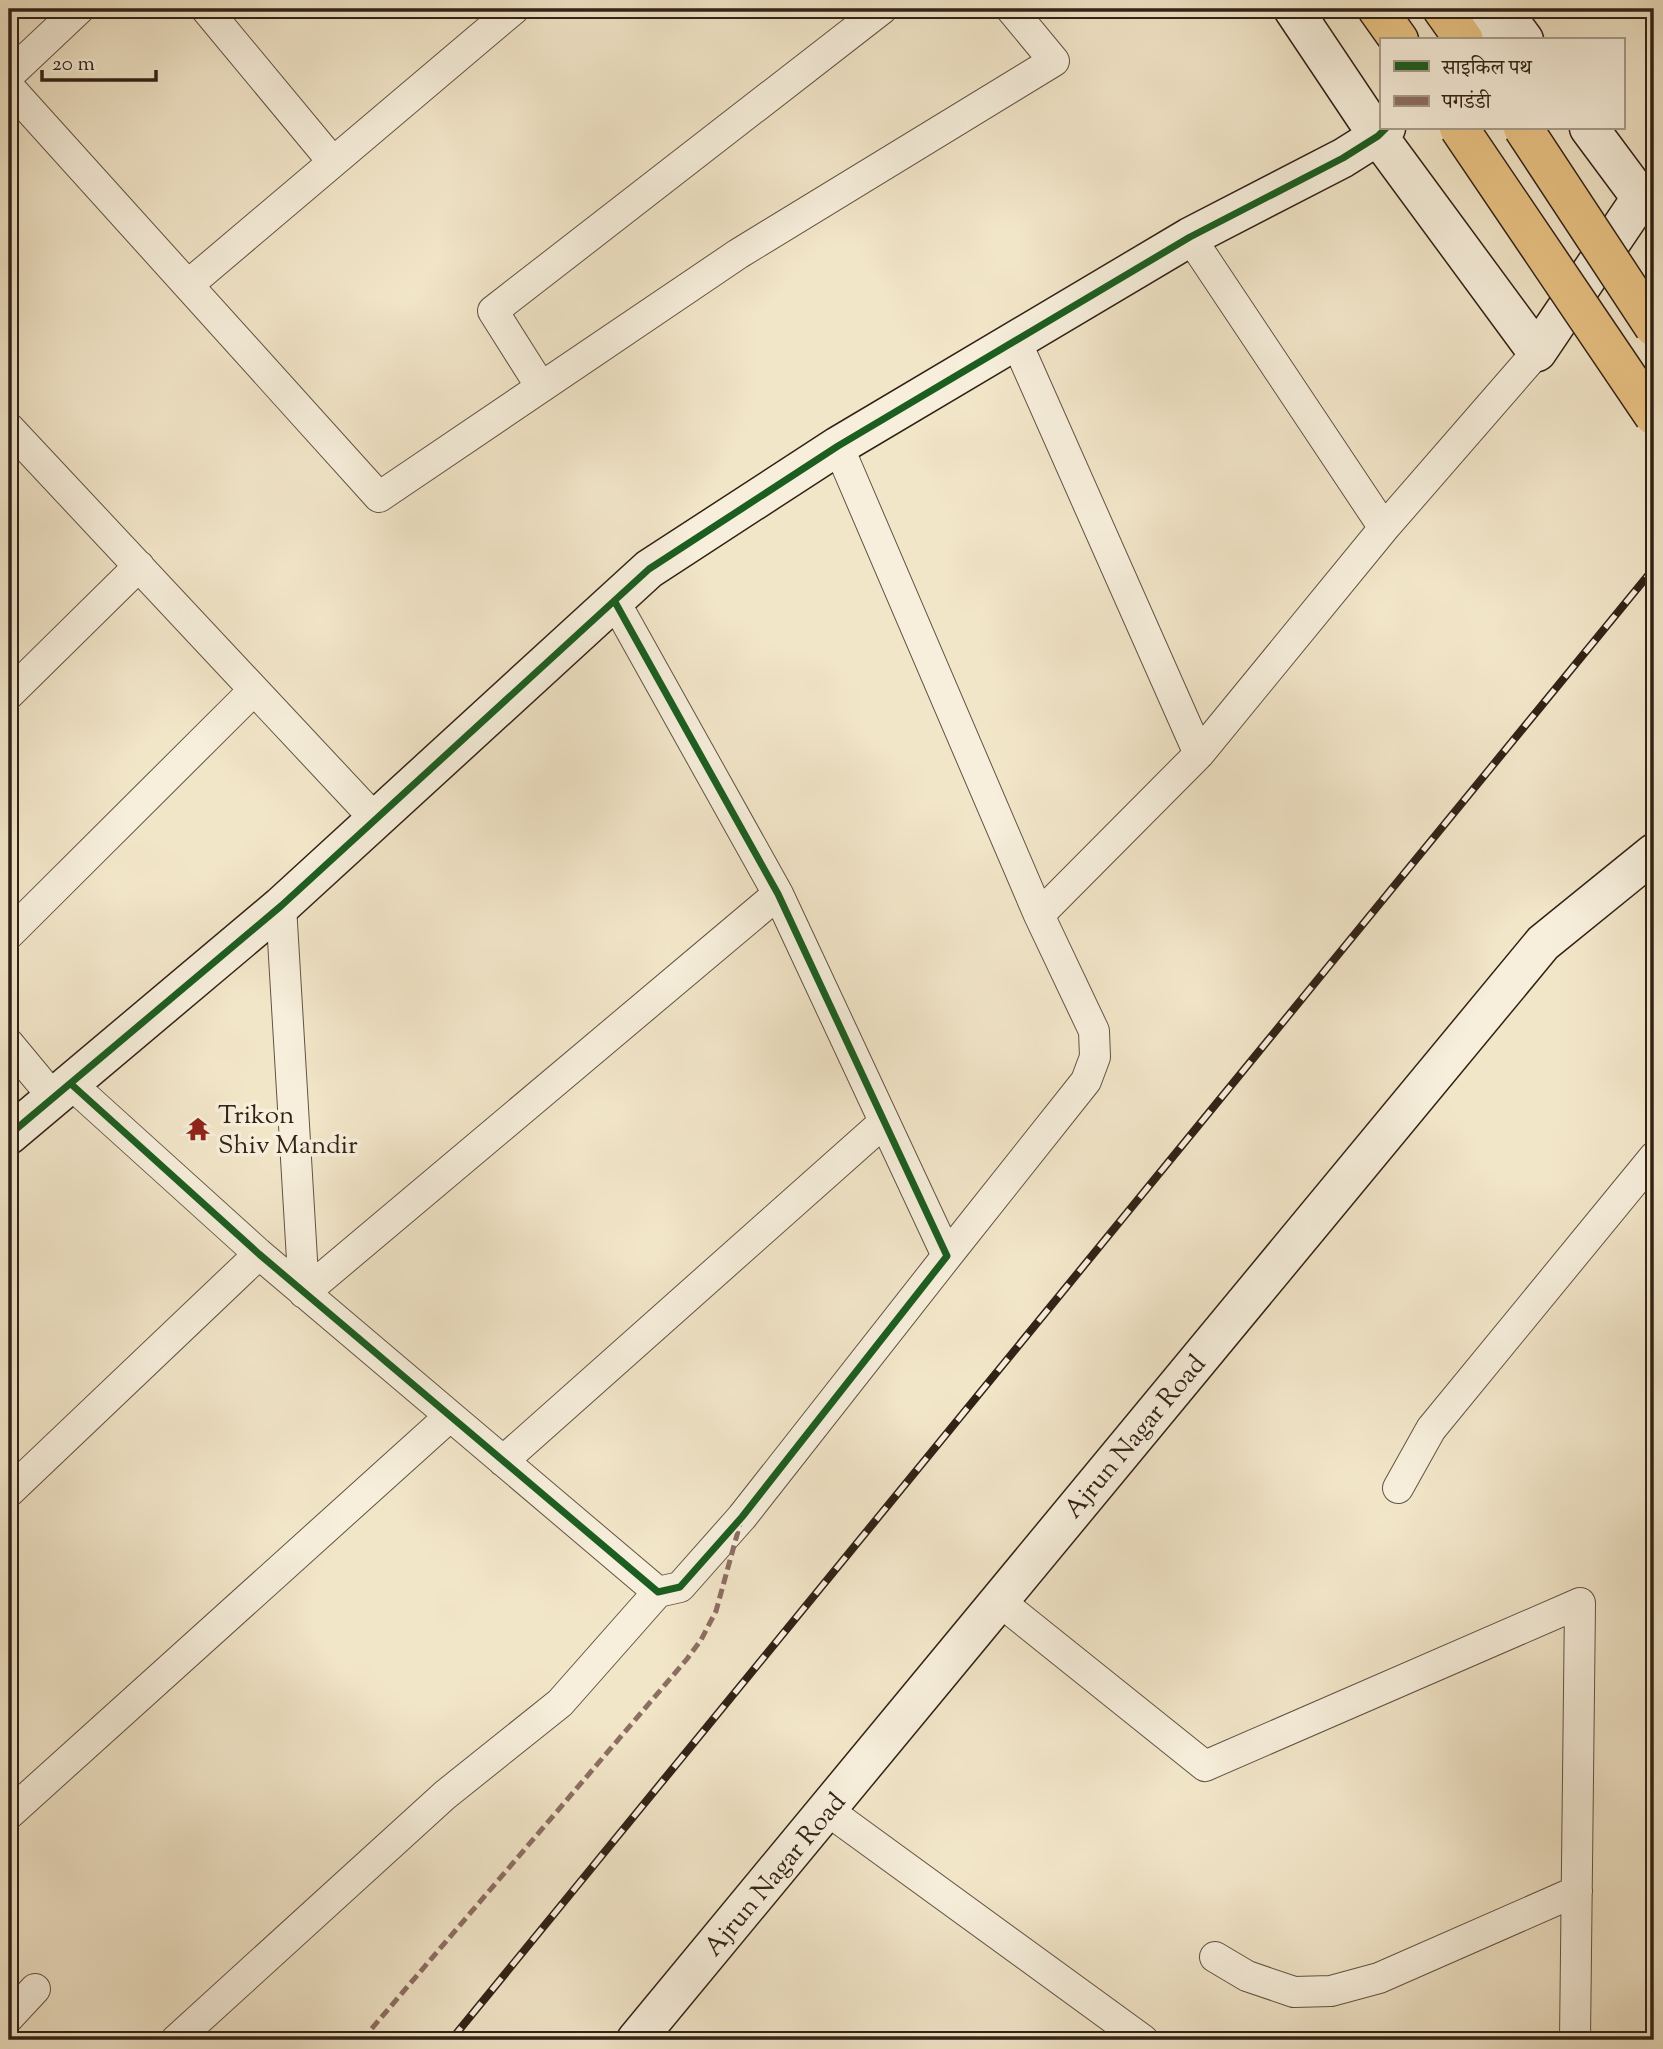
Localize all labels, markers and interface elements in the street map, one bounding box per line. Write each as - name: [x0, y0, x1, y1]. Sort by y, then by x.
- scale bar: [42, 38, 156, 82]
- legend: [1380, 38, 1624, 130]
- text: 20 m: [52, 50, 95, 80]
- text: साइकिल पथ: [1441, 54, 1534, 84]
- text: पगडंडी: [1441, 88, 1492, 118]
- place label: Trikon Shiv Mandir: [218, 1098, 358, 1165]
- temple icon: Trikon Shiv Mandir: [184, 1115, 212, 1143]
- street label: Ajrun Nagar Road: [1056, 1347, 1216, 1528]
- street label: Ajrun Nagar Road: [696, 1785, 856, 1966]

